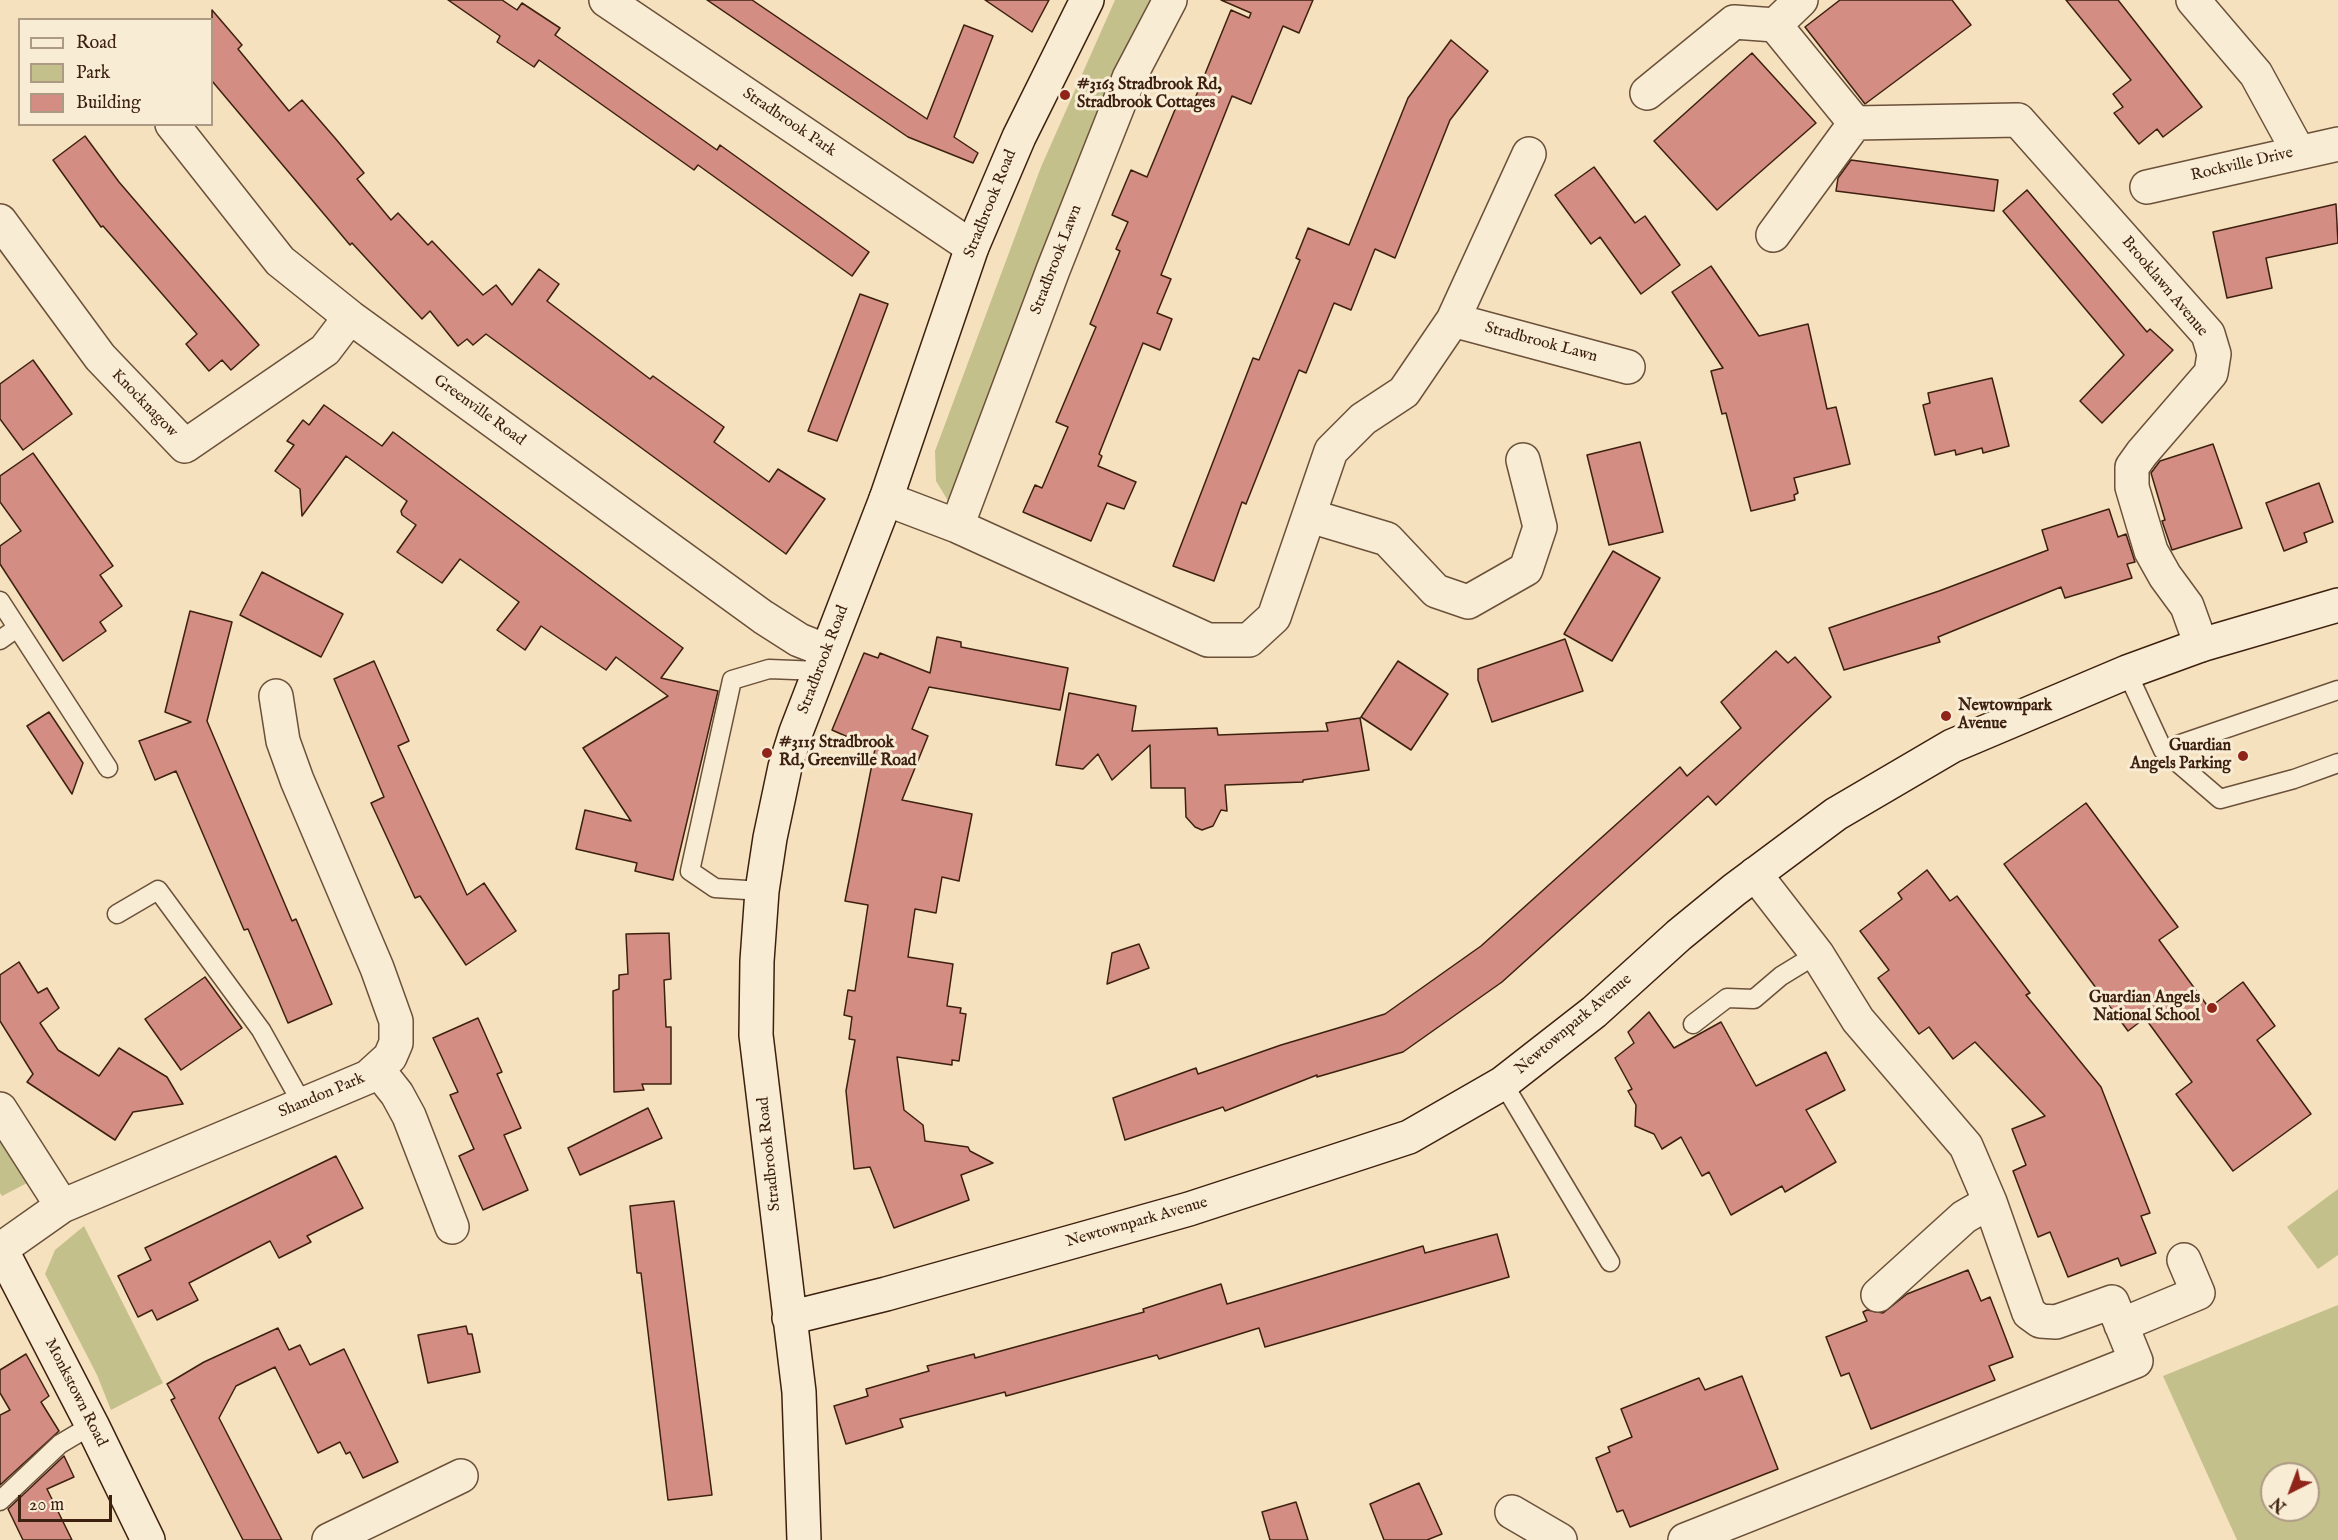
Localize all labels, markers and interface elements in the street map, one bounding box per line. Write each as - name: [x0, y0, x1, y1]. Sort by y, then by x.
- legend: [18, 18, 213, 126]
- text: Road: [76, 32, 117, 55]
- text: Park: [76, 62, 110, 85]
- place label: #3163 Stradbrook Rd, Stradbrook Cottages: [1077, 76, 1222, 114]
- street label: Stradbrook Park: [738, 85, 840, 161]
- marker: #3163 Stradbrook Rd, Stradbrook Cottages: [1058, 88, 1072, 102]
- text: Building: [76, 92, 141, 115]
- street label: Rockville Drive: [2189, 144, 2295, 186]
- street label: Stradbrook Road: [961, 147, 1021, 261]
- street label: Stradbrook Lawn: [1027, 203, 1087, 317]
- street label: Brooklawn Avenue: [2117, 233, 2211, 341]
- street label: Stradbrook Lawn: [1483, 319, 1599, 367]
- street label: Knocknagow: [107, 366, 181, 442]
- street label: Greenville Road: [429, 371, 529, 451]
- street label: Stradbrook Road: [794, 603, 854, 717]
- place label: Newtownpark Avenue: [1958, 697, 2052, 735]
- marker: Newtownpark Avenue: [1939, 709, 1953, 723]
- place label: #3115 Stradbrook Rd, Greenville Road: [779, 734, 916, 772]
- place label: Guardian Angels Parking: [2130, 737, 2231, 775]
- marker: #3115 Stradbrook Rd, Greenville Road: [760, 746, 774, 760]
- marker: Guardian Angels Parking: [2236, 749, 2250, 763]
- street label: Newtownpark Avenue: [1512, 971, 1636, 1079]
- place label: Guardian Angels National School: [2089, 989, 2200, 1027]
- marker: Guardian Angels National School: [2205, 1001, 2219, 1015]
- street label: Shandon Park: [276, 1069, 368, 1123]
- street label: Stradbrook Road: [754, 1096, 786, 1212]
- street label: Newtownpark Avenue: [1064, 1194, 1210, 1252]
- street label: Monkstown Road: [39, 1336, 111, 1450]
- north arrow: [2260, 1462, 2320, 1522]
- scale bar: [21, 1483, 116, 1521]
- text: N: [2267, 1492, 2291, 1516]
- text: 20 m: [29, 1494, 64, 1517]

